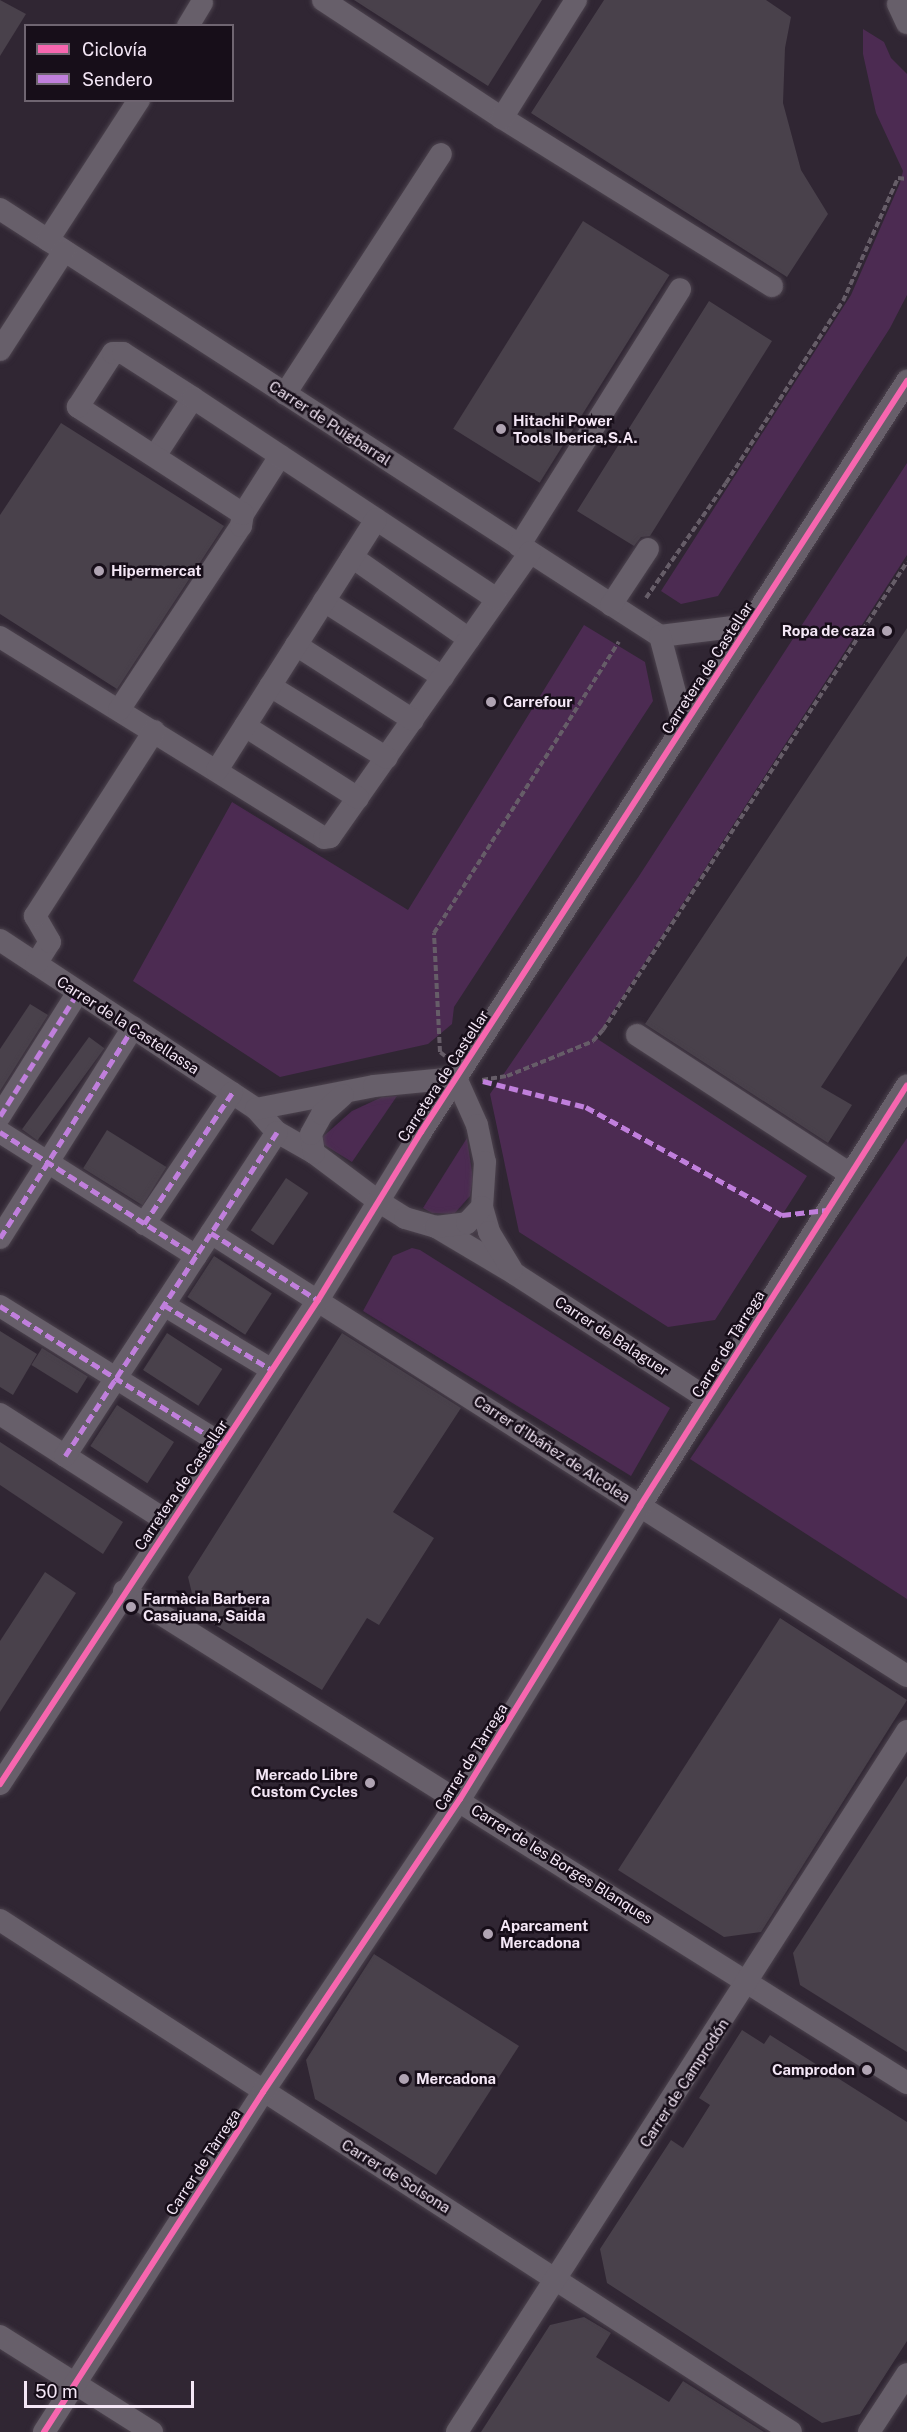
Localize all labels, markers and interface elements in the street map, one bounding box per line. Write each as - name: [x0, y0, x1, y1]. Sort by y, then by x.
- legend: [24, 24, 234, 102]
- text: Ciclovía: [82, 39, 147, 60]
- text: Sendero: [82, 69, 153, 90]
- street label: Carrer de Puigbarral: [266, 377, 394, 469]
- place label: Hitachi Power Tools Iberica,S.A.: [513, 411, 638, 446]
- marker: Hitachi Power Tools Iberica,S.A.: [494, 422, 508, 436]
- place label: Hipermercat: [111, 562, 201, 580]
- marker: Hipermercat: [92, 564, 106, 578]
- street label: Carretera de Castellar: [658, 599, 756, 737]
- place label: Ropa de caza: [781, 622, 875, 640]
- marker: Ropa de caza: [880, 624, 894, 638]
- place label: Carrefour: [503, 693, 572, 711]
- marker: Carrefour: [484, 695, 498, 709]
- street label: Carrer de la Castellassa: [53, 972, 203, 1078]
- street label: Carretera de Castellar: [394, 1007, 492, 1145]
- street label: Carrer de Tàrrega: [688, 1287, 768, 1401]
- street label: Carrer de Balaguer: [552, 1292, 672, 1380]
- street label: Carrer d'Ibáñez de Alcolea: [470, 1392, 634, 1506]
- street label: Carretera de Castellar: [130, 1416, 232, 1554]
- place label: Farmàcia Barbera Casajuana, Saida: [143, 1589, 270, 1624]
- marker: Farmàcia Barbera Casajuana, Saida: [124, 1600, 138, 1614]
- street label: Carrer de Tàrrega: [431, 1700, 511, 1814]
- place label: Mercado Libre Custom Cycles: [251, 1765, 358, 1800]
- marker: Mercado Libre Custom Cycles: [363, 1776, 377, 1790]
- street label: Carrer de les Borges Blanques: [468, 1800, 656, 1928]
- place label: Aparcament Mercadona: [500, 1916, 588, 1951]
- marker: Aparcament Mercadona: [481, 1927, 495, 1941]
- street label: Carrer de Camprodón: [636, 2015, 732, 2151]
- place label: Camprodon: [772, 2061, 855, 2079]
- marker: Camprodon: [860, 2063, 874, 2077]
- place label: Mercadona: [416, 2070, 496, 2088]
- marker: Mercadona: [397, 2072, 411, 2086]
- street label: Carrer de Tàrrega: [162, 2106, 244, 2218]
- street label: Carrer de Solsona: [338, 2135, 454, 2217]
- scale bar: [27, 2369, 196, 2407]
- text: 50 m: [35, 2381, 78, 2402]

